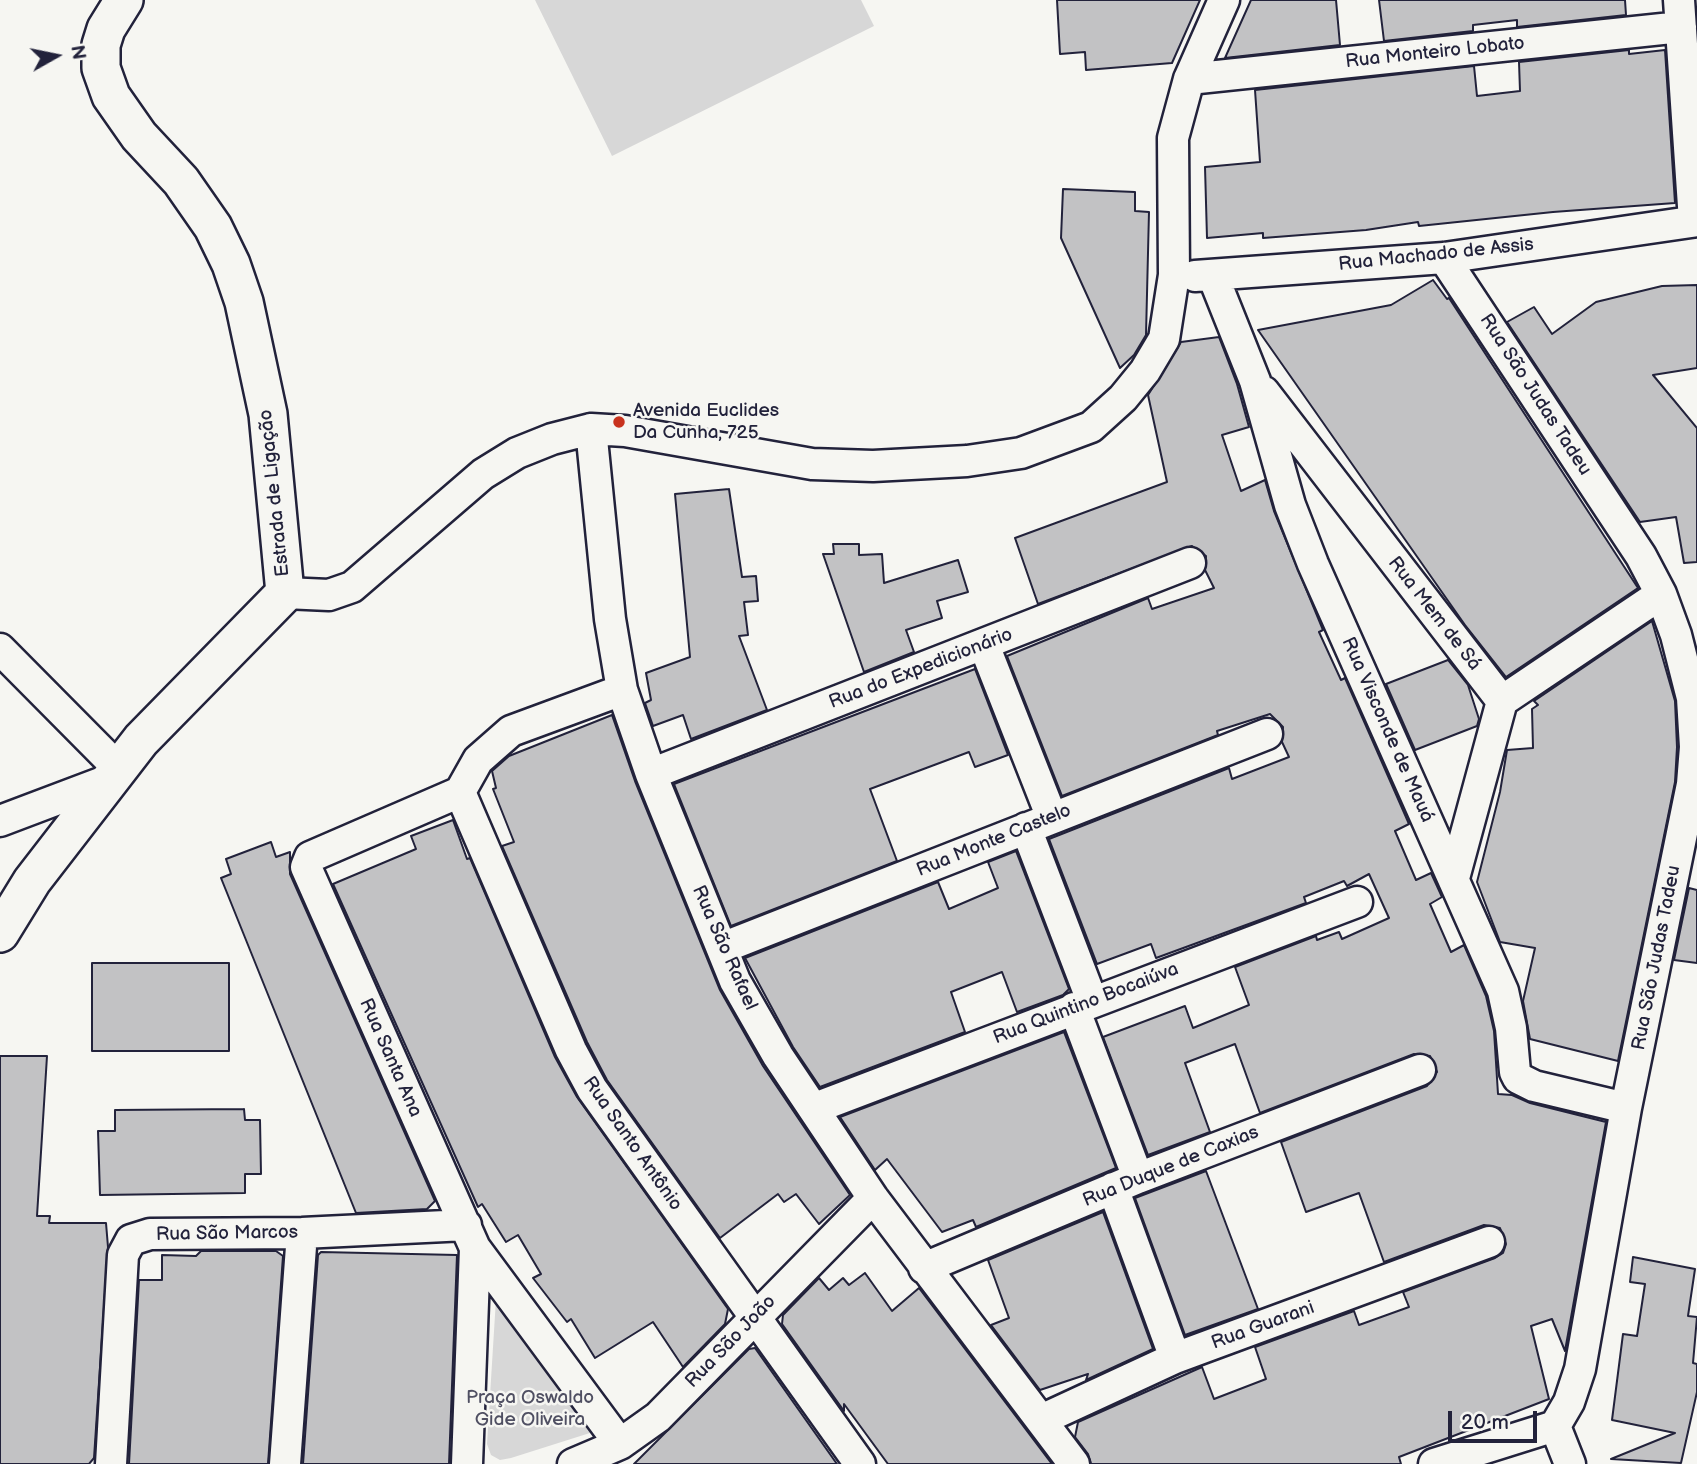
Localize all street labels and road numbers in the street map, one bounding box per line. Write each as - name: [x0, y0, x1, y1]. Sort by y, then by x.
- street label: Rua Monteiro Lobato: [1344, 32, 1526, 74]
- street label: Rua Machado de Assis: [1337, 233, 1535, 277]
- street label: Rua São Judas Tadeu: [1474, 310, 1596, 480]
- street label: Estrada de Ligação: [255, 408, 295, 578]
- street label: Rua Mem de Sá: [1383, 553, 1485, 675]
- street label: Rua do Expedicionário: [826, 623, 1016, 715]
- street label: Rua Visconde de Mauá: [1336, 634, 1438, 826]
- street label: Rua Monte Castelo: [913, 800, 1075, 882]
- street label: Rua São Judas Tadeu: [1628, 864, 1686, 1052]
- street label: Rua São Rafael: [686, 882, 762, 1014]
- street label: Rua Quintino Bocaiúva: [990, 958, 1182, 1050]
- street label: Rua Santa Ana: [354, 995, 426, 1121]
- street label: Rua Santo Antônio: [577, 1073, 687, 1215]
- street label: Rua Duque de Caxias: [1080, 1121, 1262, 1213]
- street label: Rua São Marcos: [156, 1221, 298, 1247]
- street label: Rua São João: [681, 1291, 781, 1393]
- street label: Rua Guarani: [1208, 1297, 1318, 1355]

